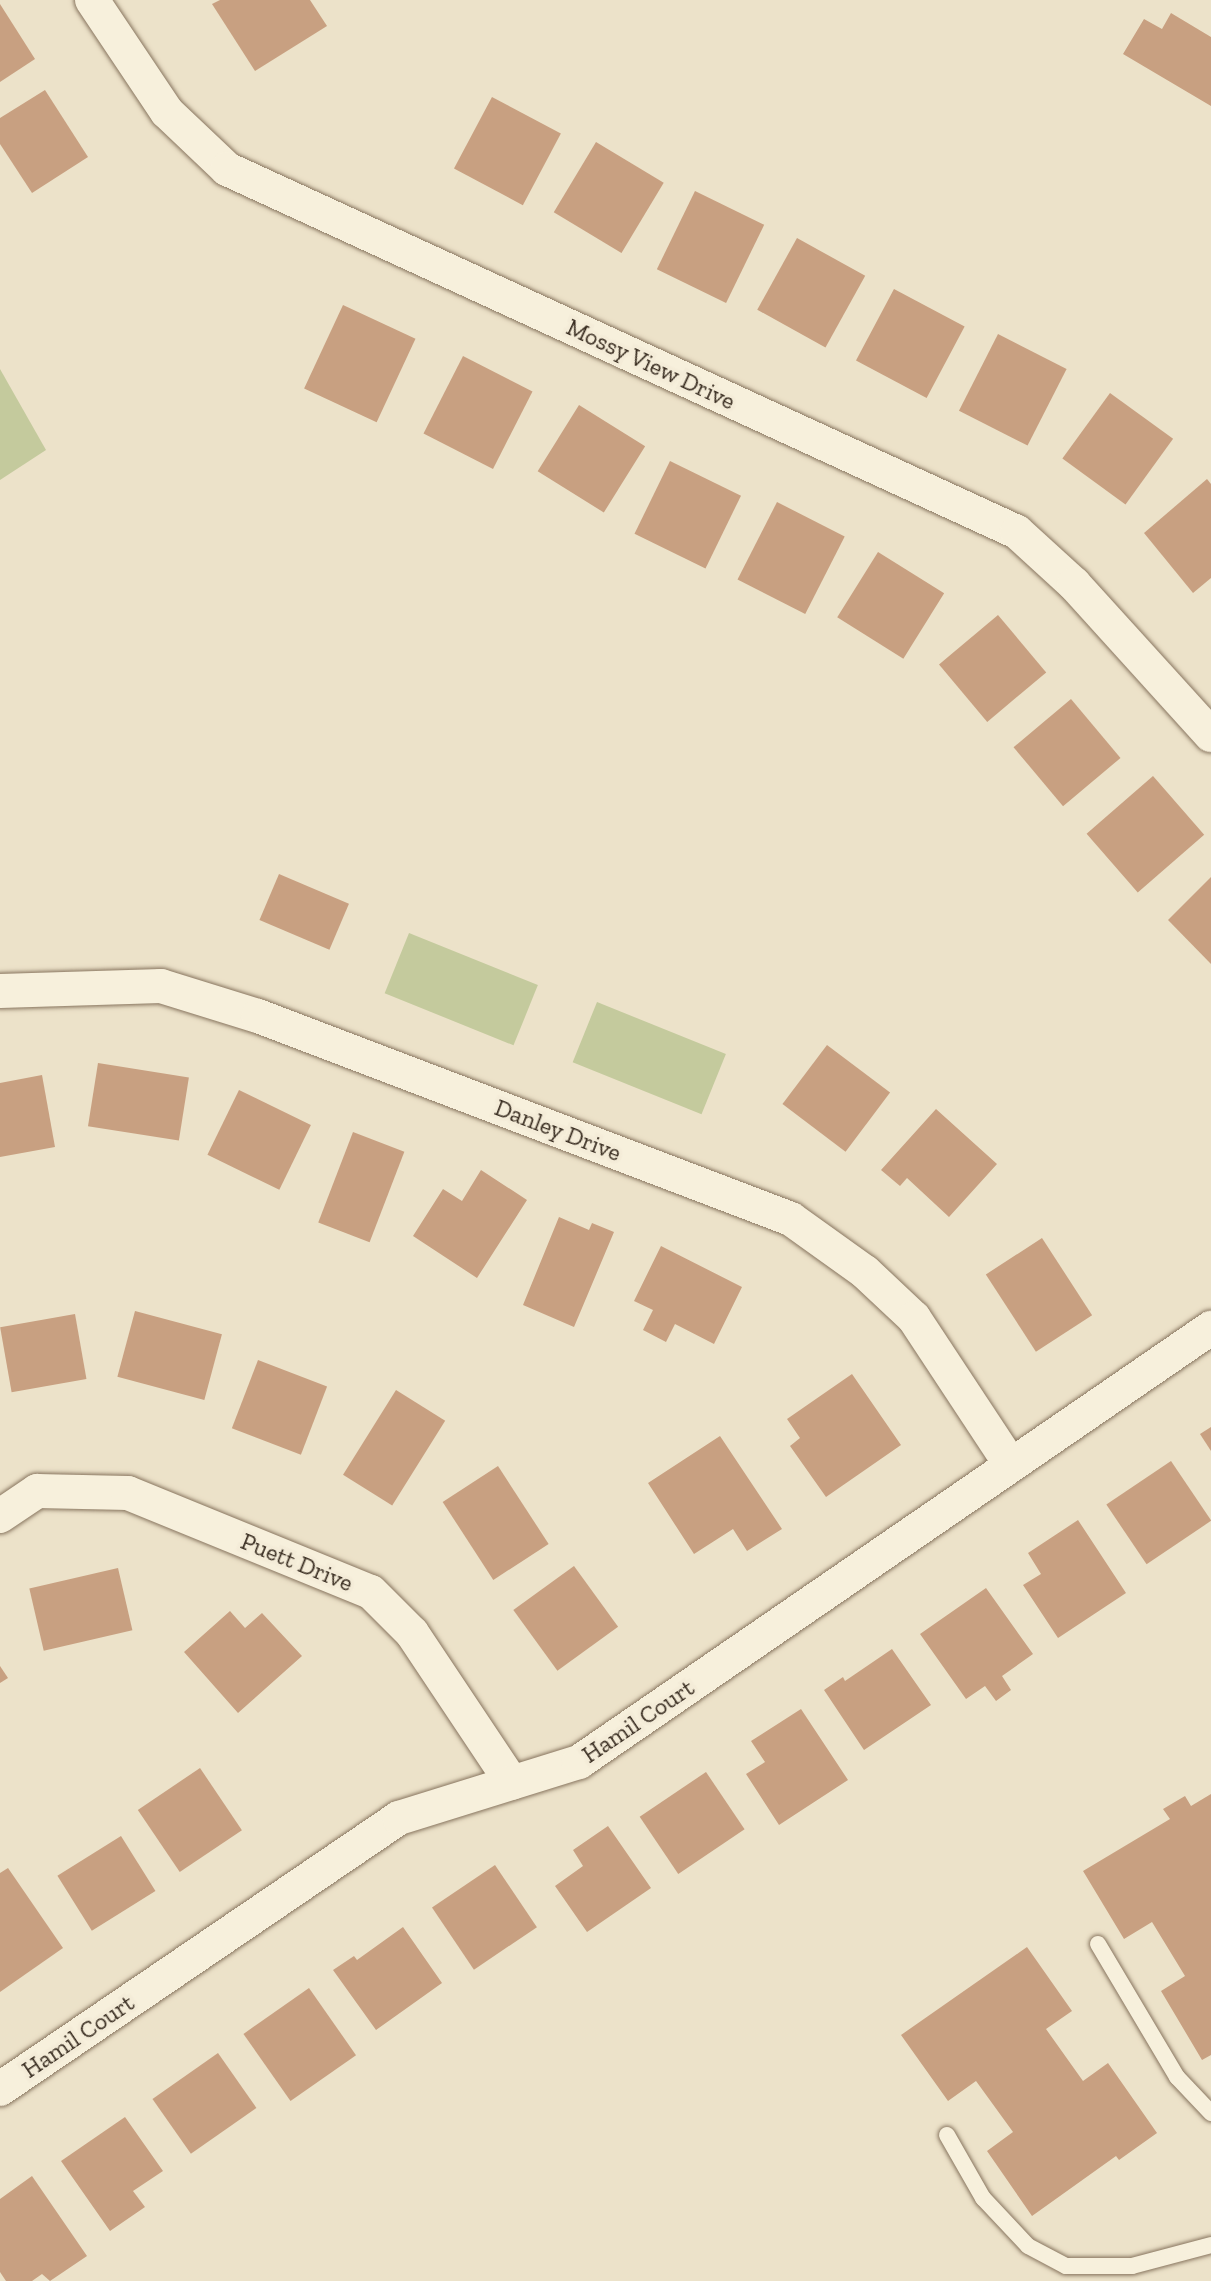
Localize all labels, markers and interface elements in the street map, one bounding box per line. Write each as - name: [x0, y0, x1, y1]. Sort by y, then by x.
- street label: Mossy View Drive: [561, 312, 741, 416]
- street label: Danley Drive: [490, 1093, 626, 1167]
- street label: Puett Drive: [237, 1526, 357, 1598]
- street label: Hamil Court: [576, 1673, 700, 1769]
- street label: Hamil Court: [16, 1988, 140, 2084]

